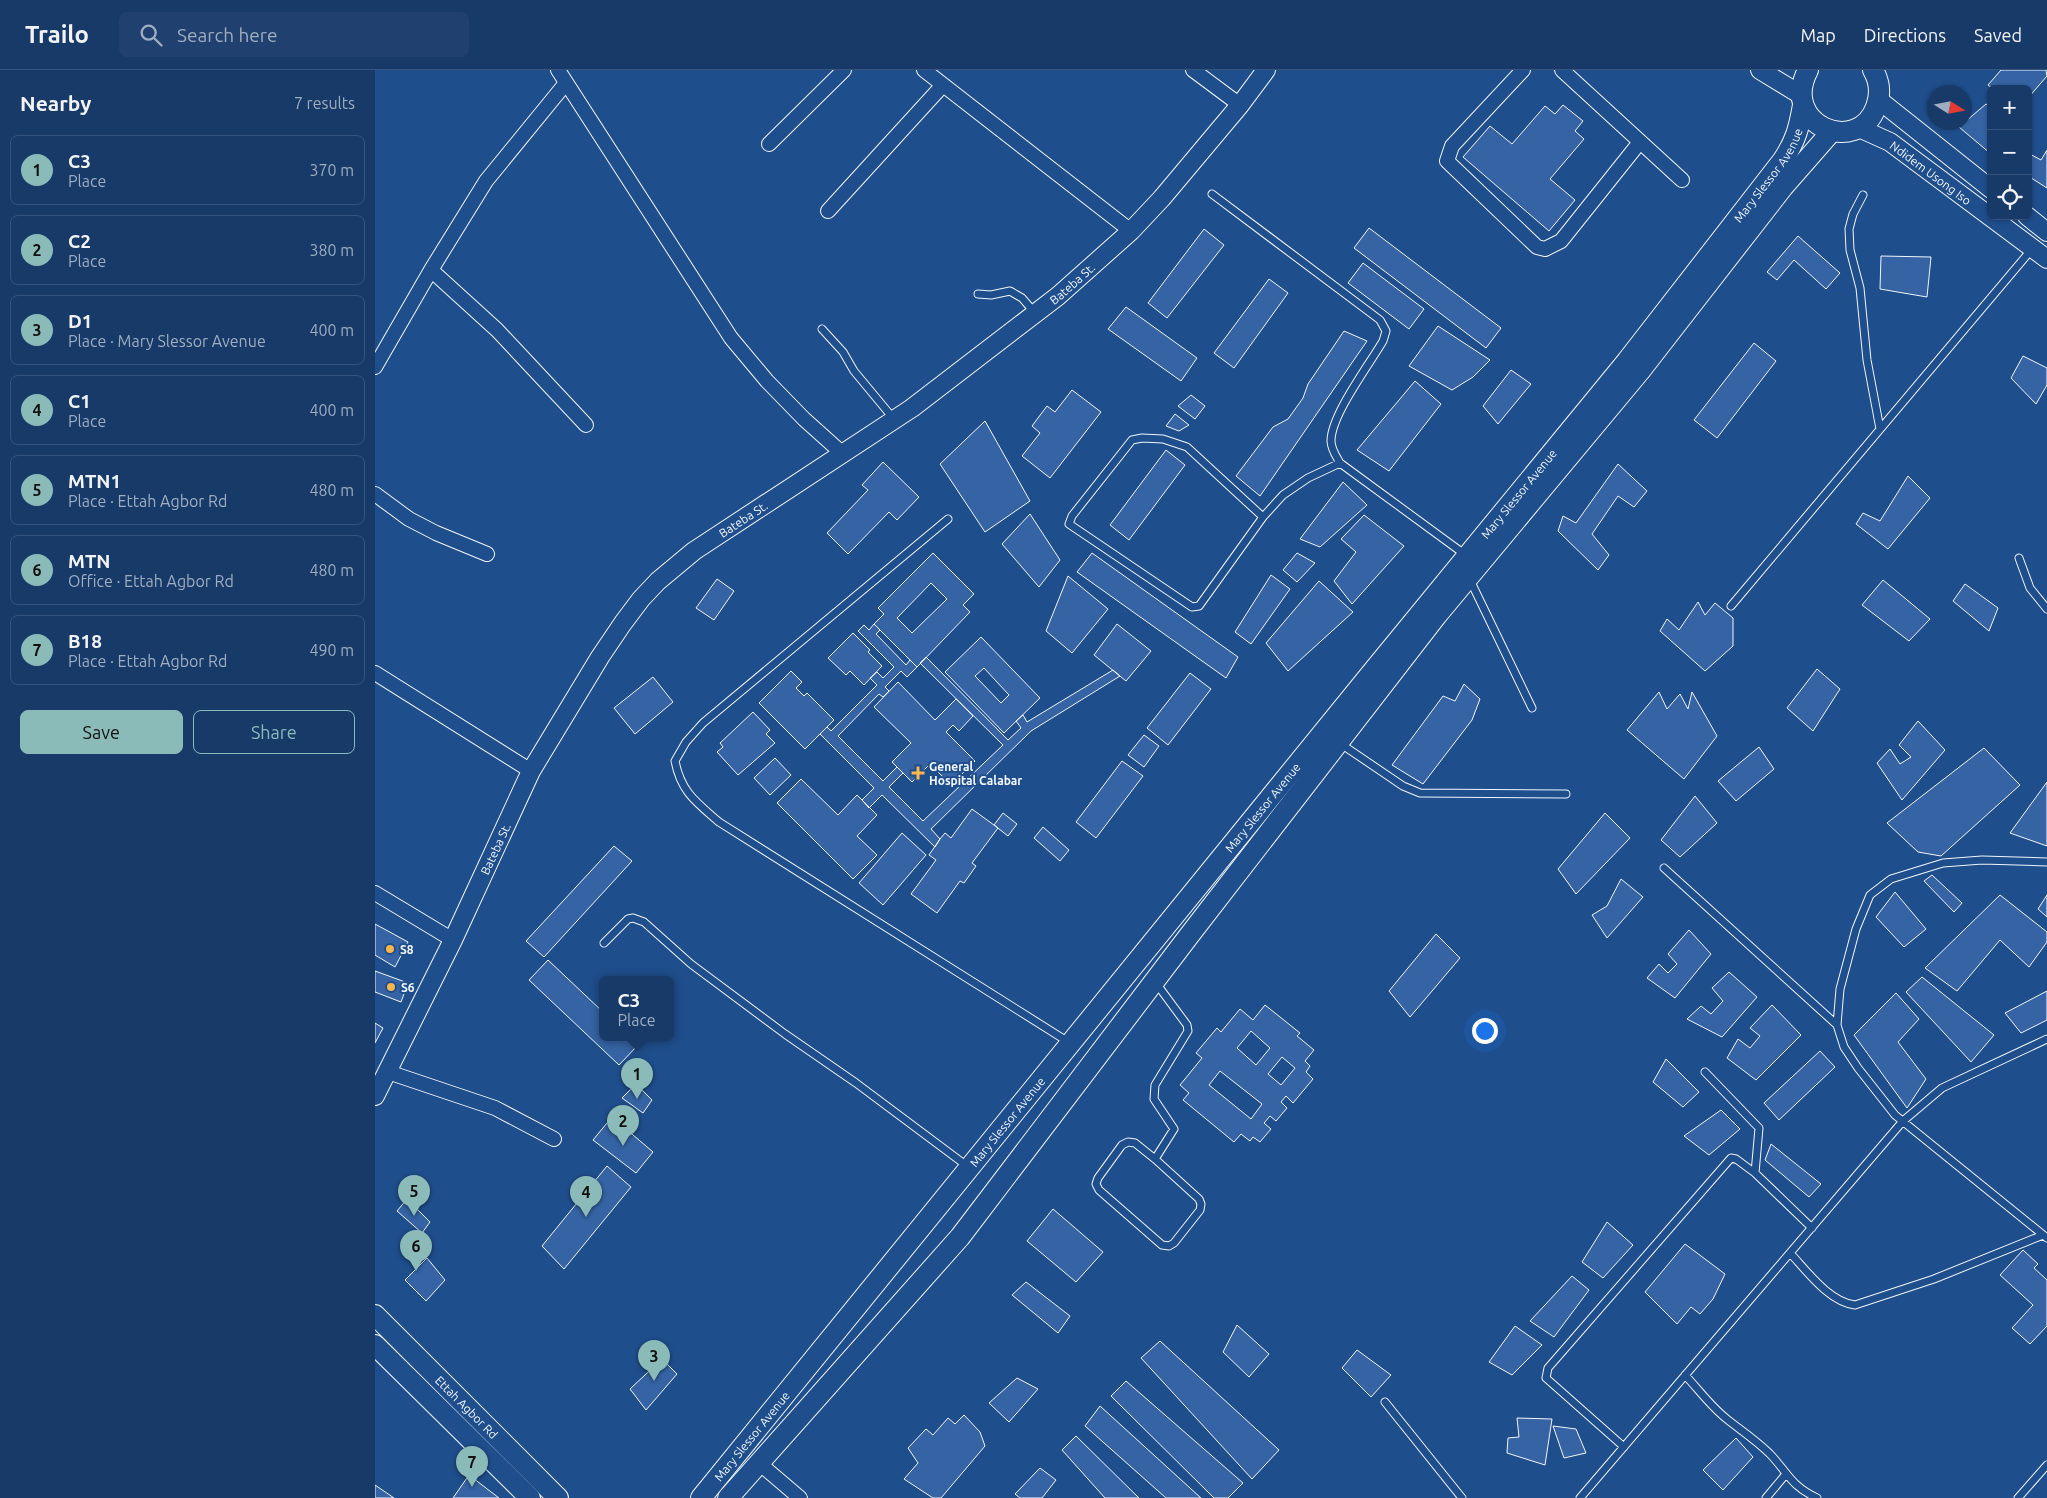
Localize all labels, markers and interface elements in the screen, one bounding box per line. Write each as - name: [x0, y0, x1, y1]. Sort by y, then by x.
- search box: [119, 12, 469, 57]
- text: Trailo: [25, 21, 89, 48]
- icon: search: [137, 21, 165, 49]
- text: Search here: [177, 24, 278, 46]
- text: Map: [1800, 25, 1836, 45]
- text: Directions: [1864, 25, 1946, 45]
- text: Saved: [1974, 25, 2022, 45]
- north arrow: [1927, 85, 1972, 130]
- map controls: [1987, 85, 2032, 220]
- button: +: [1987, 85, 2032, 130]
- text: Nearby: [20, 91, 91, 115]
- text: 7 results: [294, 94, 355, 112]
- street label: Mary Slessor Avenue: [1731, 127, 1804, 224]
- button: −: [1987, 130, 2032, 175]
- street label: Ndidem Usong Iso: [1888, 138, 1974, 207]
- text: C3: [68, 150, 91, 172]
- text: 1: [32, 161, 42, 179]
- text: 370 m: [309, 161, 354, 179]
- text: Place: [68, 172, 106, 190]
- button: locate: [1987, 175, 2032, 220]
- text: C2: [68, 230, 91, 252]
- text: 2: [32, 241, 42, 259]
- text: 380 m: [309, 241, 354, 259]
- text: Place: [68, 252, 106, 270]
- street label: Bateba St.: [1047, 260, 1097, 307]
- text: D1: [68, 310, 93, 332]
- text: 3: [32, 321, 42, 339]
- text: 400 m: [309, 321, 354, 339]
- text: Place · Mary Slessor Avenue: [68, 332, 266, 350]
- text: C1: [68, 390, 91, 412]
- text: 4: [32, 401, 42, 419]
- text: 400 m: [309, 401, 354, 419]
- text: Place: [68, 412, 106, 430]
- street label: Mary Slessor Avenue: [1478, 446, 1559, 541]
- text: MTN1: [68, 470, 121, 492]
- text: 5: [32, 481, 42, 499]
- text: 480 m: [309, 481, 354, 499]
- text: Place · Ettah Agbor Rd: [68, 492, 227, 510]
- street label: Bateba St.: [716, 498, 770, 539]
- text: MTN: [68, 550, 110, 572]
- text: 6: [32, 561, 42, 579]
- text: 480 m: [309, 561, 354, 579]
- text: Office · Ettah Agbor Rd: [68, 572, 234, 590]
- text: B18: [68, 630, 102, 652]
- text: 7: [32, 641, 42, 659]
- text: 490 m: [309, 641, 354, 659]
- text: Place · Ettah Agbor Rd: [68, 652, 227, 670]
- button: Save: [20, 710, 183, 754]
- button: Share: [193, 710, 355, 754]
- place label: General Hospital Calabar: [929, 760, 1022, 787]
- street label: Mary Slessor Avenue: [1222, 760, 1302, 855]
- marker: General Hospital Calabar: [911, 766, 925, 780]
- street label: Bateba St.: [478, 821, 513, 876]
- marker: S8: [384, 943, 396, 955]
- place label: S8: [400, 943, 414, 956]
- popup: [599, 976, 674, 1041]
- marker: S6: [385, 981, 397, 993]
- place label: S6: [401, 981, 415, 994]
- text: C3: [617, 989, 640, 1011]
- text: Place: [617, 1011, 656, 1029]
- your location: [1472, 1018, 1498, 1044]
- pin: 1: [621, 1058, 653, 1099]
- street label: Mary Slessor Avenue: [967, 1074, 1047, 1169]
- pin: 2: [607, 1105, 639, 1146]
- pin: 5: [398, 1175, 430, 1216]
- pin: 4: [570, 1176, 602, 1217]
- pin: 6: [400, 1230, 432, 1271]
- pin: 3: [638, 1340, 670, 1381]
- street label: Ettah Agbor Rd: [433, 1373, 501, 1441]
- street label: Mary Slessor Avenue: [711, 1389, 792, 1483]
- pin: 7: [456, 1446, 488, 1487]

